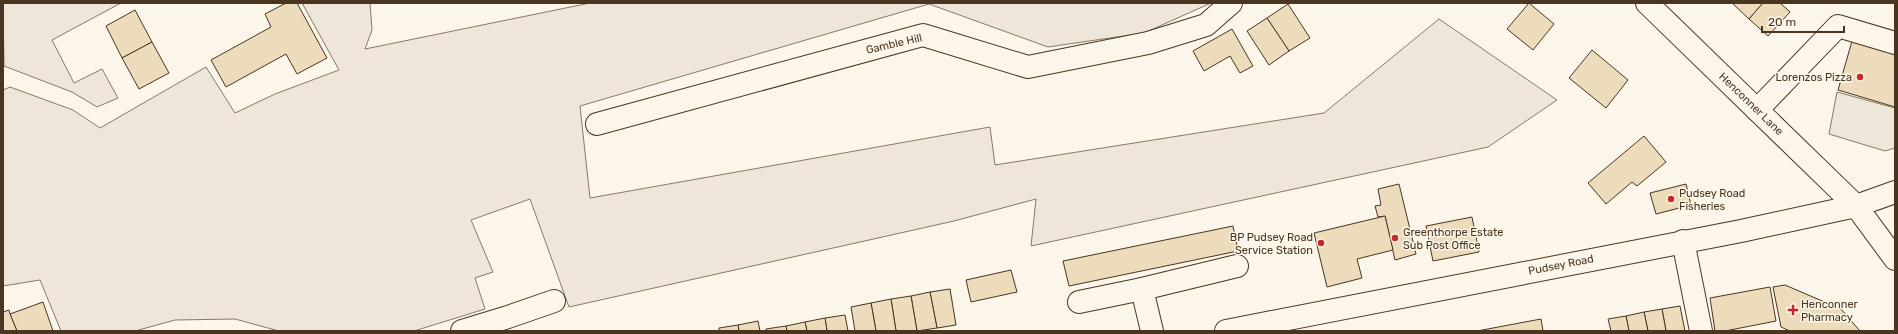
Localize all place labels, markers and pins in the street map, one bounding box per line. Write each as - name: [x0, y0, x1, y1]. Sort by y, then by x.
- place label: Lorenzos Pizza: [1776, 71, 1852, 84]
- marker: Lorenzos Pizza: [1855, 72, 1865, 82]
- place label: Pudsey Road Fisheries: [1679, 187, 1745, 213]
- marker: Pudsey Road Fisheries: [1666, 194, 1676, 204]
- place label: Greenthorpe Estate Sub Post Office: [1403, 226, 1503, 252]
- place label: BP Pudsey Road Service Station: [1230, 231, 1313, 257]
- marker: Greenthorpe Estate Sub Post Office: [1390, 233, 1400, 243]
- marker: BP Pudsey Road Service Station: [1316, 238, 1326, 248]
- place label: Henconner Pharmacy: [1801, 298, 1859, 324]
- marker: Henconner Pharmacy: [1788, 305, 1798, 315]

